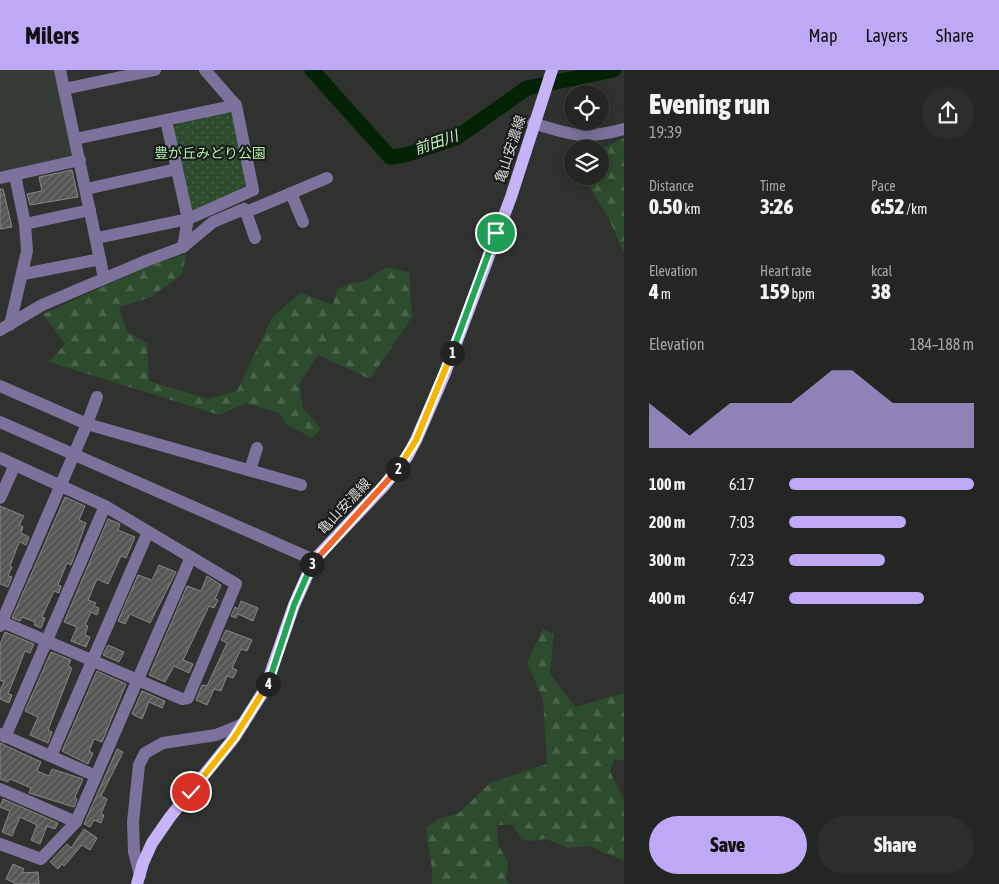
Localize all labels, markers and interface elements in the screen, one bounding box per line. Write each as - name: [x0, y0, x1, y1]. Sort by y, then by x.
- text: Milers: [25, 22, 79, 49]
- text: Map: [808, 25, 837, 46]
- text: Layers: [865, 25, 908, 46]
- text: Share: [936, 25, 974, 46]
- map controls: [564, 85, 609, 185]
- button: locate: [564, 85, 609, 130]
- button: share: [922, 87, 974, 139]
- text: Evening run: [649, 88, 770, 120]
- street label: 亀山安濃線: [492, 113, 528, 185]
- text: 19:39: [649, 123, 682, 141]
- water label: 前田川: [412, 126, 462, 157]
- button: layers: [564, 140, 609, 185]
- park label: 豊が丘みどり公園: [154, 145, 266, 161]
- text: Distance: [649, 178, 694, 194]
- text: Time: [760, 178, 786, 194]
- text: Pace: [871, 178, 896, 194]
- text: 0.50: [649, 194, 682, 218]
- text: 3:26: [760, 194, 793, 218]
- text: 6:52: [871, 194, 904, 218]
- text: km: [682, 201, 701, 217]
- text: /km: [904, 201, 927, 217]
- pin: [475, 212, 517, 254]
- icon: arrive: [482, 219, 510, 247]
- text: Elevation: [649, 263, 698, 279]
- text: Heart rate: [760, 263, 812, 279]
- text: kcal: [871, 263, 892, 279]
- text: 4: [649, 279, 659, 303]
- text: 159: [760, 279, 790, 303]
- text: 38: [871, 279, 891, 303]
- text: m: [659, 286, 671, 302]
- text: bpm: [790, 286, 815, 302]
- text: Elevation: [649, 335, 704, 353]
- text: 184–188 m: [910, 335, 974, 353]
- pin: 1: [440, 340, 464, 366]
- text: 1: [449, 345, 456, 361]
- pin: 2: [386, 456, 410, 482]
- text: 2: [395, 461, 402, 477]
- street label: 亀山安濃線: [314, 475, 374, 537]
- text: 100 m: [649, 475, 685, 493]
- text: 6:17: [729, 475, 754, 493]
- text: 200 m: [649, 513, 685, 531]
- text: 7:03: [729, 513, 755, 531]
- text: 300 m: [649, 551, 685, 569]
- text: 7:23: [729, 551, 754, 569]
- pin: 3: [300, 552, 324, 576]
- text: 3: [309, 556, 316, 572]
- text: 400 m: [649, 589, 685, 607]
- text: 6:47: [729, 589, 754, 607]
- pin: 4: [256, 672, 280, 696]
- text: 4: [265, 676, 272, 692]
- pin: [170, 771, 212, 813]
- icon: check: [177, 778, 205, 806]
- button: Save: [649, 816, 807, 874]
- button: Share: [817, 816, 974, 874]

